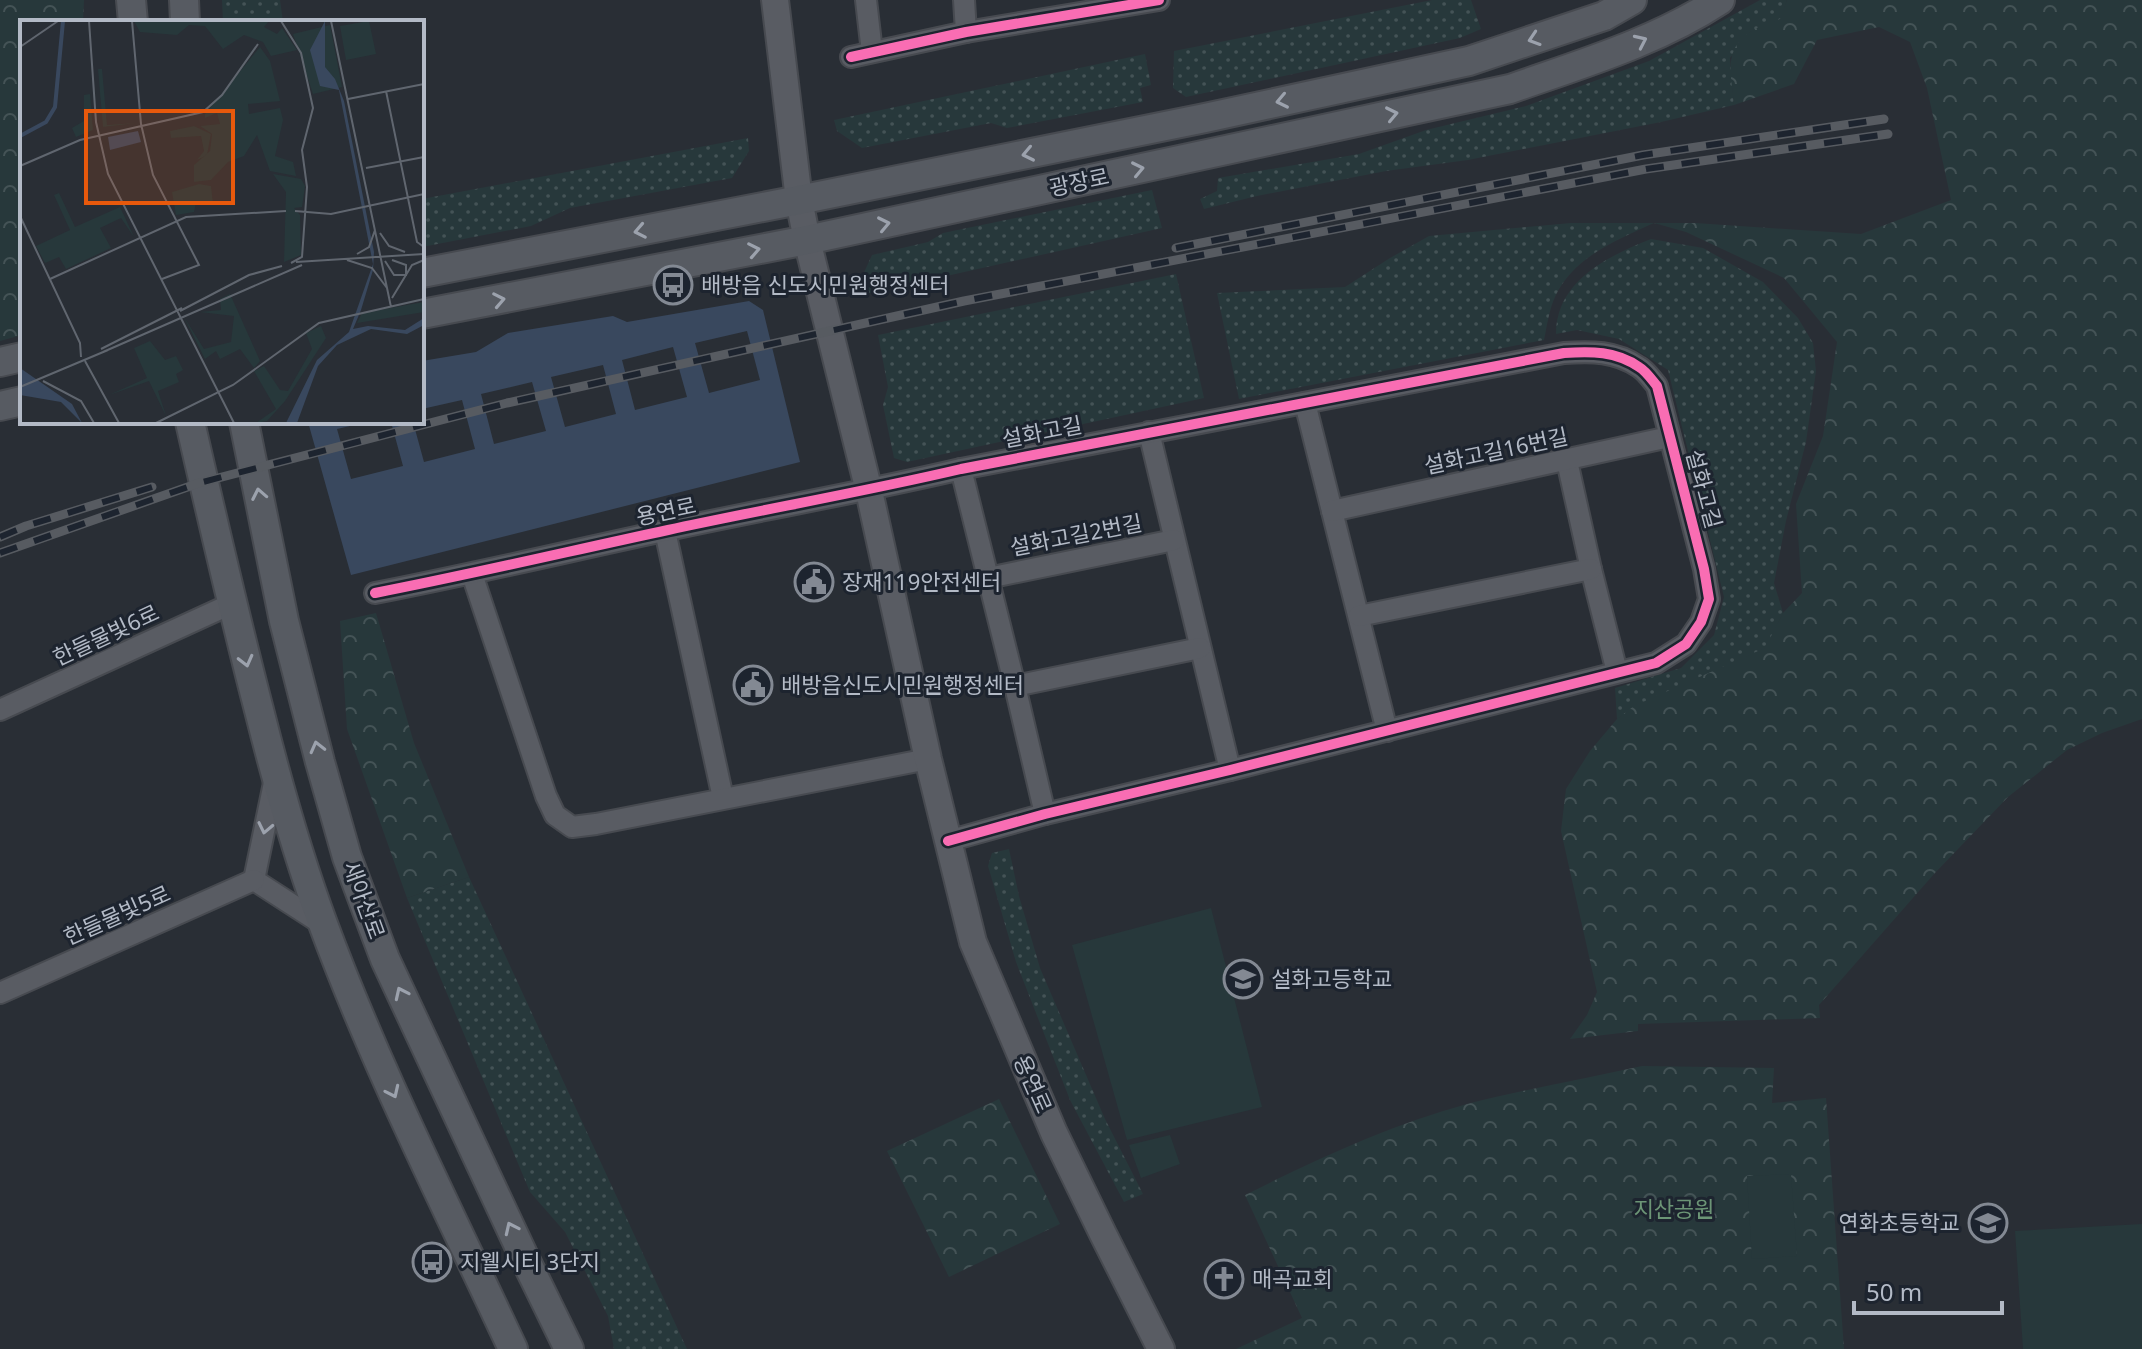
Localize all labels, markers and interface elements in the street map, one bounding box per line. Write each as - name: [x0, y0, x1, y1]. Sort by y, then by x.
- inset map: [20, 20, 424, 424]
- one-way arrow: [1528, 30, 1542, 46]
- one-way arrow: [1632, 34, 1647, 50]
- one-way arrow: [1276, 92, 1289, 109]
- one-way arrow: [1385, 106, 1398, 123]
- one-way arrow: [1021, 145, 1035, 162]
- street label: 광장로: [1046, 160, 1112, 202]
- one-way arrow: [1130, 161, 1144, 178]
- one-way arrow: [876, 216, 890, 233]
- one-way arrow: [634, 222, 648, 239]
- one-way arrow: [747, 243, 761, 260]
- bus stop icon: 배방읍 신도시민원행정센터: [652, 264, 694, 306]
- place label: 배방읍 신도시민원행정센터: [701, 269, 950, 299]
- one-way arrow: [492, 292, 505, 309]
- street label: 설화고길: [999, 409, 1084, 453]
- street label: 설화고길16번길: [1421, 420, 1571, 480]
- street label: 설화고길: [1680, 446, 1730, 532]
- one-way arrow: [251, 487, 268, 501]
- street label: 용연로: [633, 489, 699, 531]
- street label: 설화고길2번길: [1007, 507, 1144, 562]
- public building icon: 장재119안전센터: [793, 561, 835, 603]
- place label: 장재119안전센터: [842, 566, 1001, 596]
- street label: 한들물빛6로: [48, 596, 163, 672]
- one-way arrow: [237, 654, 254, 668]
- public building icon: 배방읍신도시민원행정센터: [732, 664, 774, 706]
- place label: 배방읍신도시민원행정센터: [781, 669, 1024, 699]
- one-way arrow: [309, 741, 326, 755]
- one-way arrow: [257, 821, 274, 834]
- street label: 새아산로: [337, 856, 393, 943]
- street label: 한들물빛5로: [59, 877, 175, 951]
- school or university icon: 설화고등학교: [1222, 958, 1264, 1000]
- place label: 설화고등학교: [1271, 963, 1392, 993]
- one-way arrow: [395, 987, 411, 1001]
- street label: 용연로: [1008, 1050, 1060, 1117]
- one-way arrow: [383, 1084, 399, 1098]
- park label: 지산공원: [1634, 1193, 1714, 1223]
- school or university icon: 연화초등학교: [1967, 1202, 2009, 1244]
- place label: 연화초등학교: [1839, 1207, 1960, 1237]
- one-way arrow: [505, 1222, 521, 1237]
- bus stop icon: 지웰시티 3단지: [411, 1241, 453, 1283]
- place label: 지웰시티 3단지: [460, 1246, 600, 1276]
- church icon: 매곡교회: [1203, 1258, 1245, 1300]
- place label: 매곡교회: [1252, 1263, 1333, 1293]
- scale bar: [1854, 1265, 2002, 1315]
- text: 50 m: [1866, 1275, 1922, 1308]

